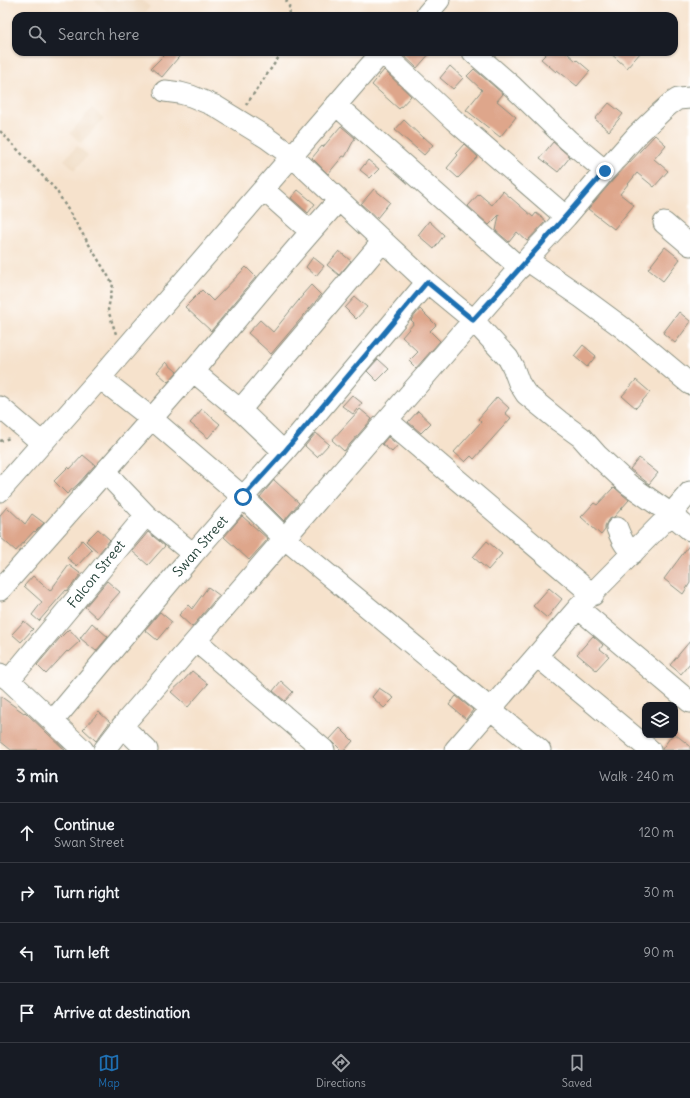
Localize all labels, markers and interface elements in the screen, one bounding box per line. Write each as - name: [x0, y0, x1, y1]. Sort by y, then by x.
- search box: [12, 12, 678, 56]
- icon: search: [26, 23, 48, 45]
- text: Search here: [58, 25, 139, 44]
- route end: [596, 162, 614, 180]
- route start: [234, 488, 252, 506]
- street label: Swan Street: [168, 511, 232, 580]
- street label: Falcon Street: [63, 536, 129, 612]
- map controls: [642, 702, 678, 738]
- button: layers: [642, 702, 678, 738]
- text: 3 min: [16, 765, 58, 787]
- text: Walk · 240 m: [599, 768, 674, 785]
- text: Continue: [54, 815, 115, 834]
- icon: ahead: [16, 822, 38, 844]
- text: 120 m: [639, 824, 674, 841]
- text: Swan Street: [54, 834, 124, 851]
- icon: right: [16, 882, 38, 904]
- text: Turn right: [54, 883, 119, 902]
- text: 30 m: [644, 884, 674, 901]
- icon: left: [16, 942, 38, 964]
- text: Turn left: [54, 943, 109, 962]
- text: 90 m: [643, 944, 674, 961]
- icon: arrive: [16, 1002, 38, 1024]
- text: Arrive at destination: [54, 1003, 190, 1022]
- tab: Map: [98, 1052, 120, 1090]
- tab: Directions: [316, 1052, 366, 1090]
- tab: Saved: [562, 1052, 592, 1090]

